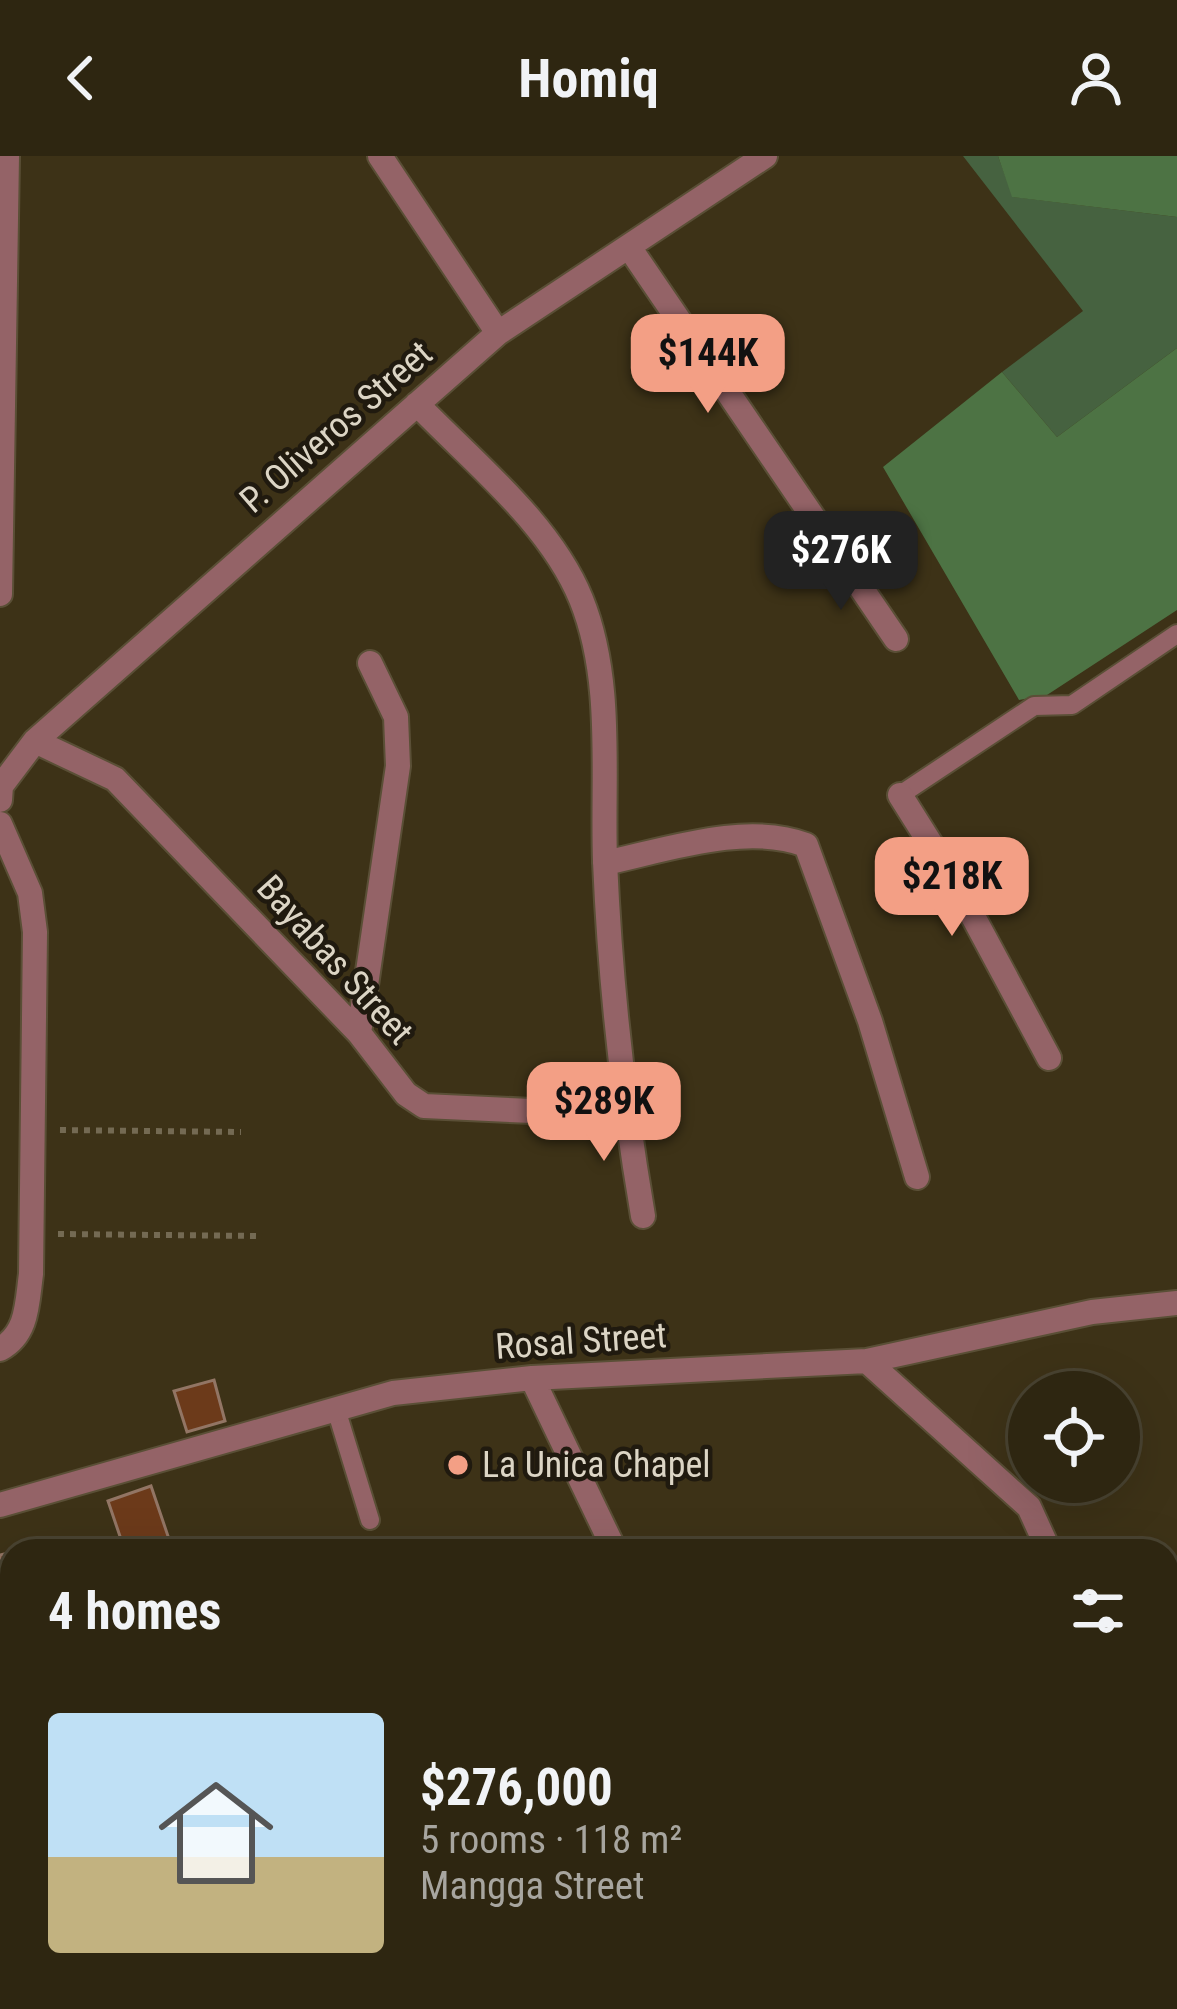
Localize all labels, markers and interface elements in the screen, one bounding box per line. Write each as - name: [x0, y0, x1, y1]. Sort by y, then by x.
- icon: back: [48, 45, 114, 111]
- icon: person: [1063, 45, 1129, 111]
- text: Homiq: [518, 47, 659, 110]
- pin: $144K: [624, 314, 792, 416]
- text: $144K: [658, 330, 758, 376]
- street label: P. Oliveros Street: [232, 332, 440, 522]
- pin: $276K: [757, 511, 925, 613]
- text: $276K: [791, 527, 891, 573]
- pin: $218K: [868, 837, 1036, 939]
- text: $218K: [902, 853, 1002, 899]
- street label: Bayabas Street: [248, 867, 422, 1053]
- pin: $289K: [520, 1062, 688, 1164]
- text: $289K: [554, 1078, 654, 1124]
- street label: Rosal Street: [494, 1314, 668, 1368]
- map controls: [1008, 1371, 1140, 1503]
- button: locate: [1008, 1371, 1140, 1503]
- place label: La Unica Chapel: [482, 1444, 711, 1486]
- marker: La Unica Chapel: [445, 1452, 471, 1478]
- icon: filters: [1065, 1578, 1131, 1644]
- text: 4 homes: [48, 1582, 221, 1641]
- text: $276,000: [420, 1758, 613, 1817]
- icon: home: [144, 1761, 288, 1905]
- text: 5 rooms · 118 m²: [420, 1817, 682, 1863]
- text: Mangga Street: [420, 1863, 645, 1909]

